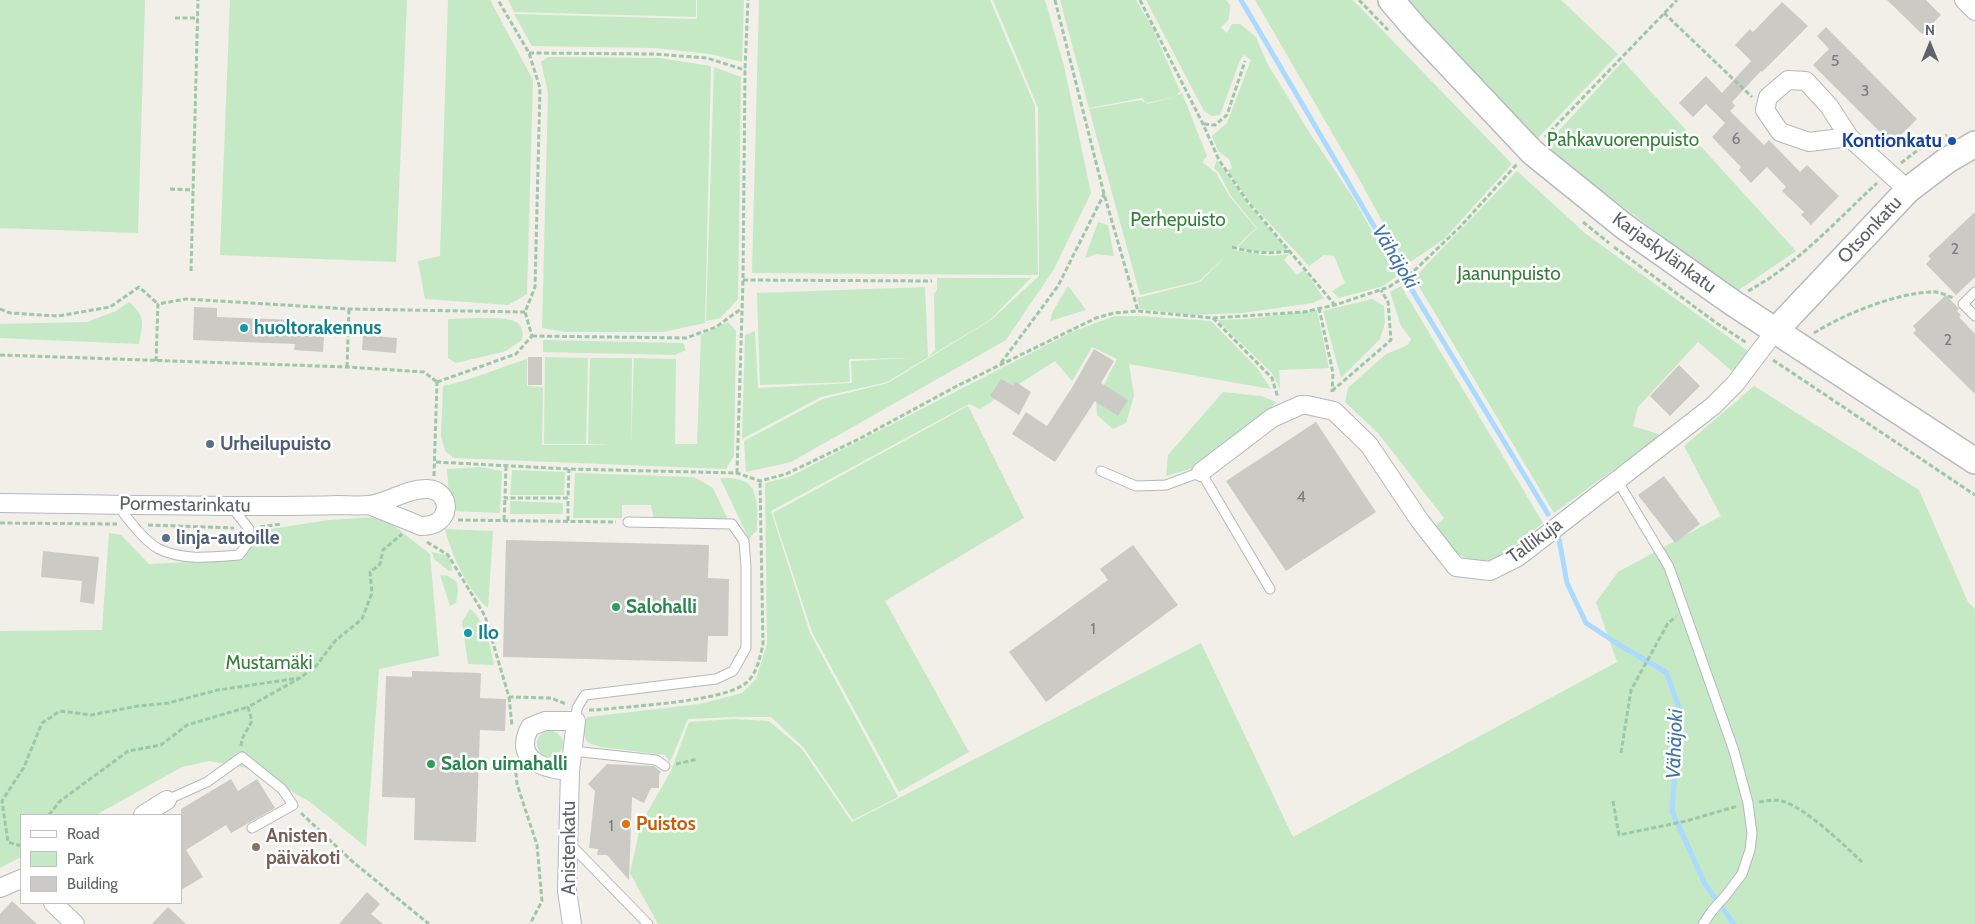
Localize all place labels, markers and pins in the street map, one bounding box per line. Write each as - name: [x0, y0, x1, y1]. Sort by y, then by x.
- place label: Kontionkatu: [1842, 130, 1942, 152]
- marker: Kontionkatu: [1946, 135, 1958, 147]
- place label: huoltorakennus: [254, 317, 382, 339]
- marker: huoltorakennus: [238, 322, 250, 334]
- place label: Urheilupuisto: [220, 433, 331, 455]
- marker: Urheilupuisto: [204, 438, 216, 450]
- place label: linja-autoille: [176, 527, 279, 549]
- marker: linja-autoille: [160, 532, 172, 544]
- place label: Salohalli: [626, 596, 697, 618]
- marker: Salohalli: [610, 601, 622, 613]
- place label: Ilo: [478, 622, 499, 644]
- marker: Ilo: [462, 627, 474, 639]
- place label: Salon uimahalli: [441, 753, 567, 775]
- marker: Salon uimahalli: [425, 758, 437, 770]
- place label: Puistos: [636, 813, 696, 835]
- marker: Puistos: [620, 818, 632, 830]
- place label: Anisten päiväkoti: [266, 825, 340, 869]
- marker: Anisten päiväkoti: [250, 841, 262, 853]

